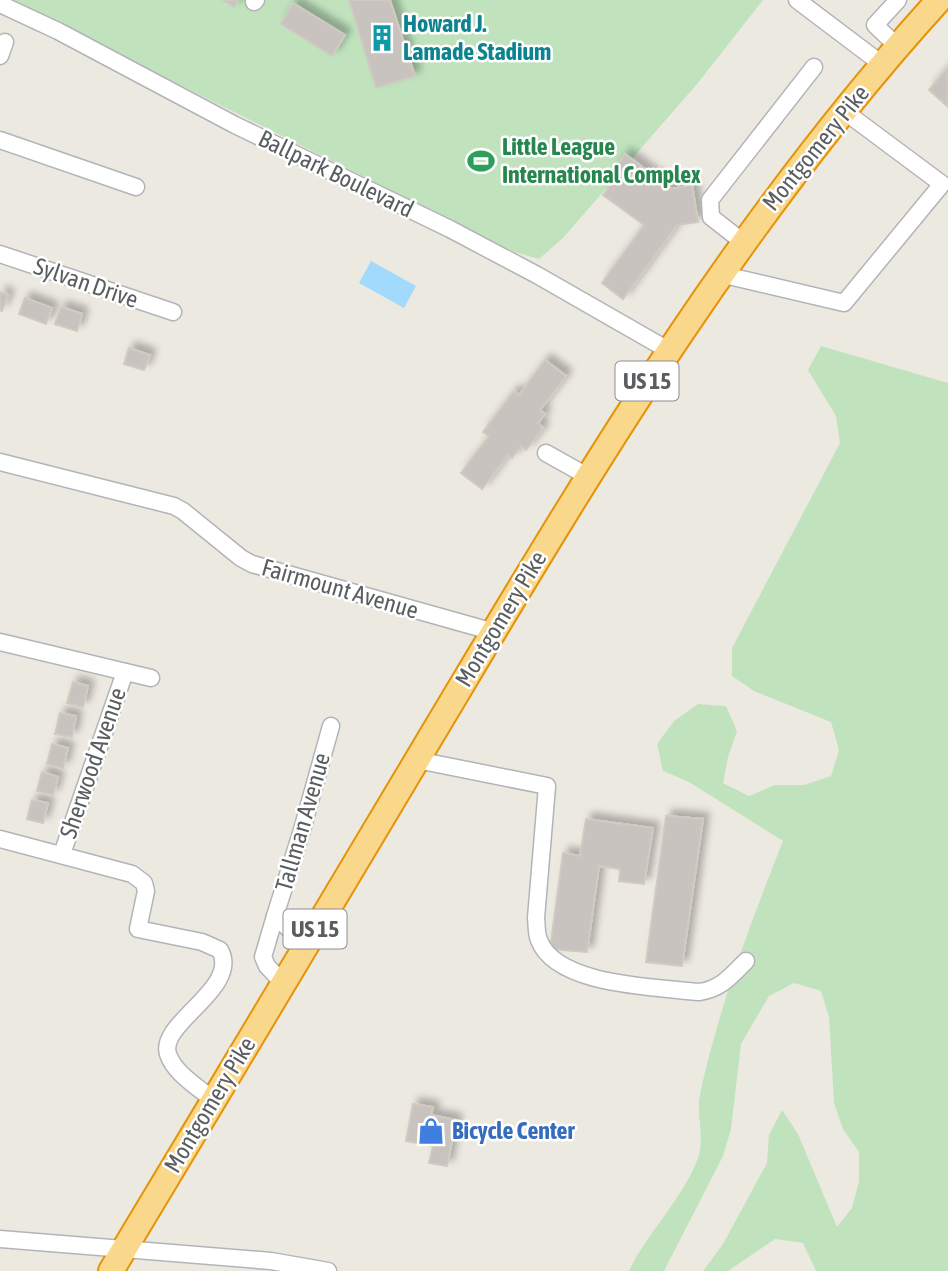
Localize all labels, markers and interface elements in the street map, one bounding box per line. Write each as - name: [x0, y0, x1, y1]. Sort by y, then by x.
- place label: Howard J. Lamade Stadium: [403, 10, 551, 65]
- building icon: Howard J. Lamade Stadium: [367, 23, 397, 53]
- street label: Montgomery Pike: [757, 80, 874, 216]
- street label: Ballpark Boulevard: [254, 124, 418, 223]
- place label: Little League International Complex: [502, 133, 701, 188]
- sports icon: Little League International Complex: [466, 146, 496, 176]
- street label: Sylvan Drive: [31, 252, 142, 313]
- road number: US 15: [616, 362, 678, 400]
- street label: Montgomery Pike: [450, 546, 552, 691]
- street label: Fairmount Avenue: [259, 553, 421, 624]
- street label: Sherwood Avenue: [54, 684, 131, 842]
- street label: Tallman Avenue: [270, 750, 335, 894]
- road number: US 15: [284, 910, 346, 948]
- street label: Montgomery Pike: [159, 1032, 261, 1177]
- shop icon: Bicycle Center: [416, 1116, 446, 1146]
- place label: Bicycle Center: [452, 1117, 576, 1144]

